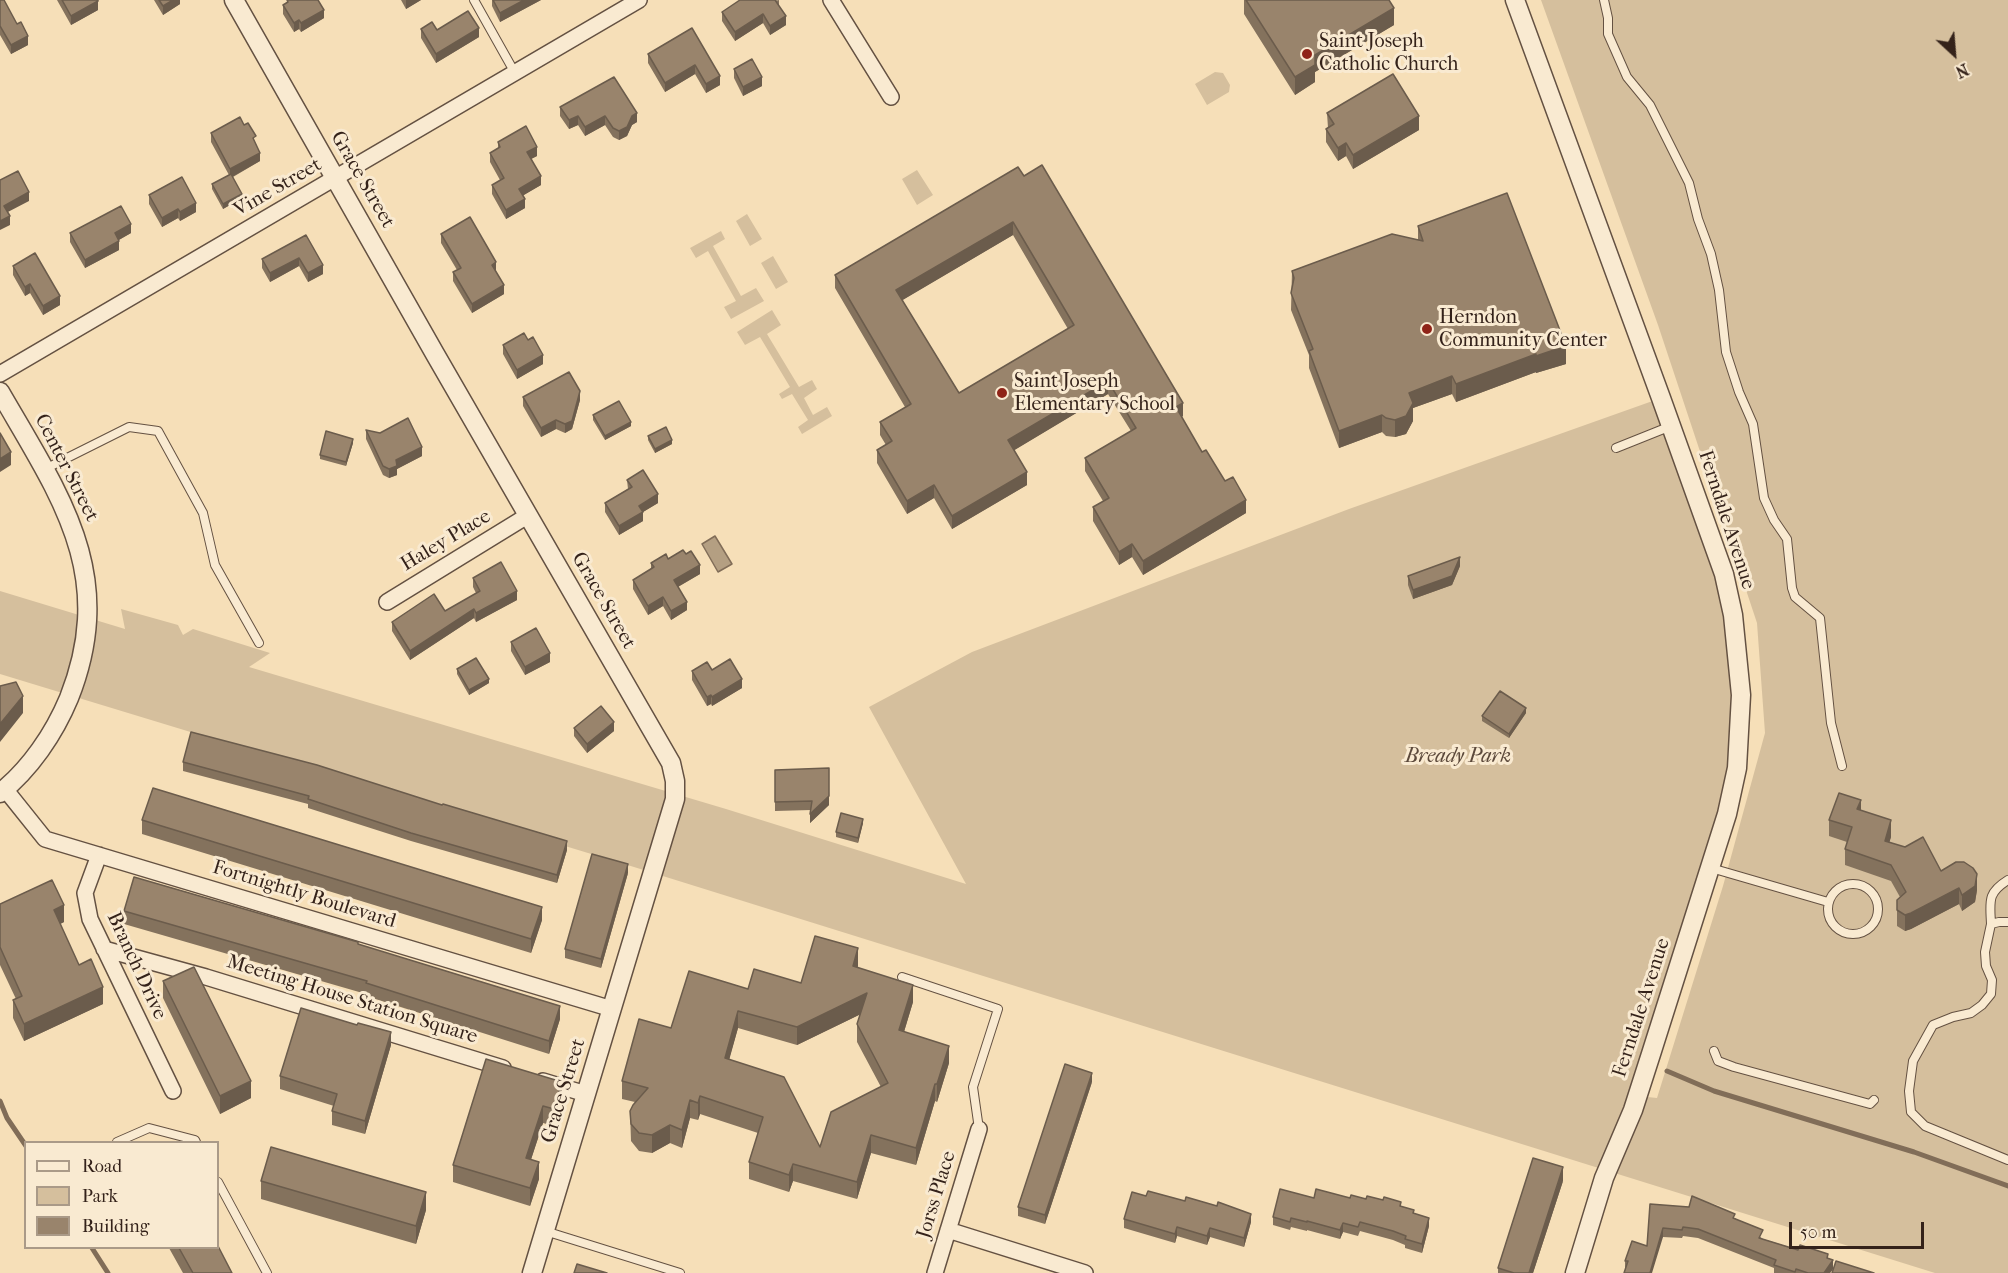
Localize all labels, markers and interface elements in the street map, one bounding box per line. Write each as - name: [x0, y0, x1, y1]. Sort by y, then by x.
- north arrow: [1924, 24, 1984, 84]
- place label: Saint Joseph Catholic Church: [1319, 30, 1459, 77]
- marker: Saint Joseph Catholic Church: [1300, 47, 1314, 61]
- text: N: [1952, 59, 1972, 82]
- street label: Grace Street: [325, 127, 399, 233]
- street label: Vine Street: [230, 153, 326, 223]
- place label: Herndon Community Center: [1439, 306, 1607, 353]
- marker: Herndon Community Center: [1420, 322, 1434, 336]
- place label: Saint Joseph Elementary School: [1014, 370, 1175, 417]
- marker: Saint Joseph Elementary School: [995, 386, 1009, 400]
- street label: Center Street: [29, 410, 103, 526]
- street label: Ferndale Avenue: [1692, 447, 1760, 593]
- street label: Haley Place: [397, 505, 495, 577]
- street label: Grace Street: [566, 548, 640, 654]
- park label: Bready Park: [1405, 745, 1511, 769]
- street label: Fortnightly Boulevard: [209, 856, 399, 934]
- street label: Branch Drive: [101, 909, 171, 1023]
- street label: Ferndale Avenue: [1608, 935, 1676, 1081]
- street label: Meeting House Station Square: [224, 950, 480, 1050]
- street label: Grace Street: [537, 1036, 591, 1146]
- legend: [24, 1141, 219, 1249]
- street label: Jorss Place: [912, 1148, 962, 1242]
- text: Road: [82, 1156, 122, 1177]
- text: Park: [82, 1186, 118, 1207]
- scale bar: [1792, 1210, 1927, 1248]
- text: Building: [82, 1216, 149, 1237]
- text: 50 m: [1800, 1222, 1836, 1243]

